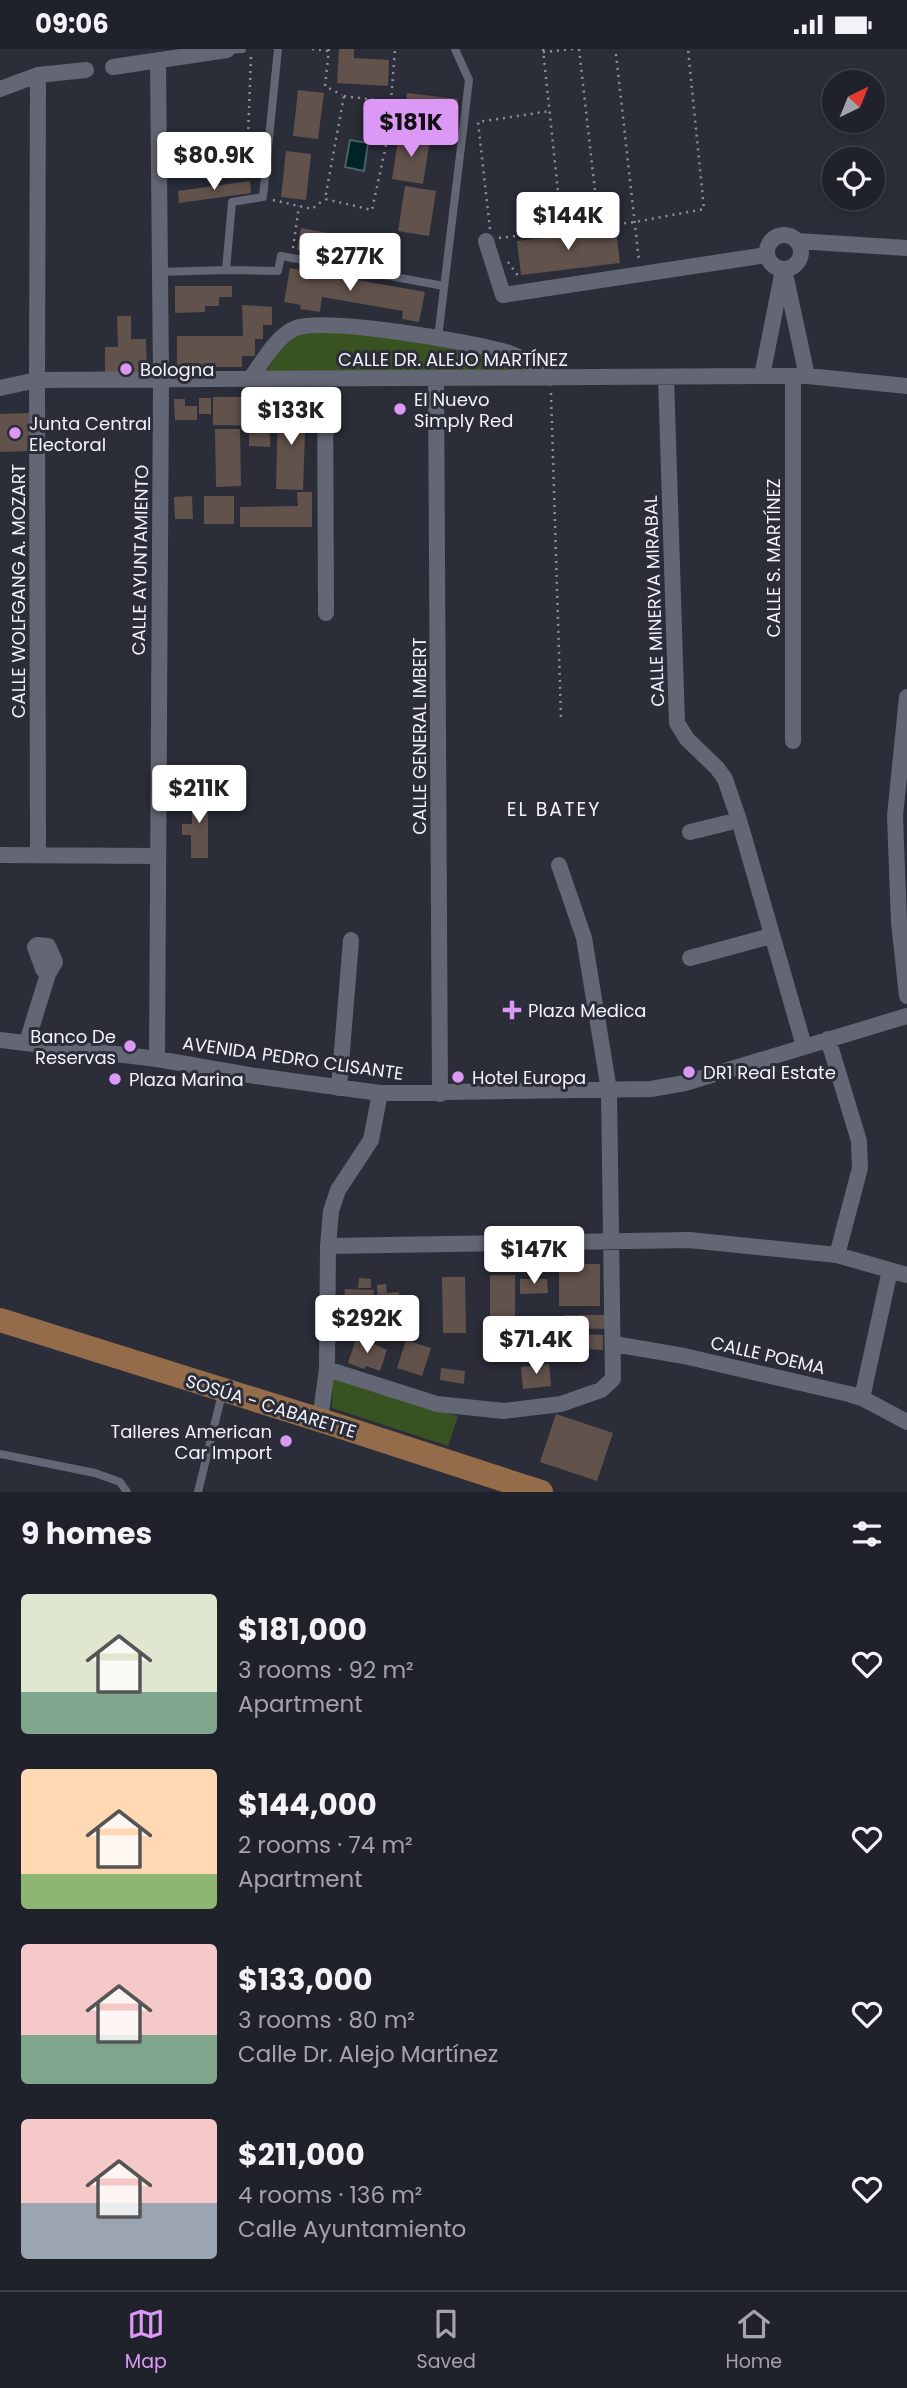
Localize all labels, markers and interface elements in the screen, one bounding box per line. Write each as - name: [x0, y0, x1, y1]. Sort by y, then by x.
- text: 09:06: [35, 6, 109, 42]
- north arrow: [822, 70, 886, 133]
- map controls: [822, 70, 885, 210]
- pin: $181K: [362, 99, 460, 159]
- text: $181K: [379, 106, 443, 138]
- pin: $80.9K: [157, 132, 271, 192]
- text: $80.9K: [173, 139, 255, 171]
- button: locate: [822, 147, 885, 210]
- pin: $144K: [519, 193, 617, 252]
- text: $144K: [533, 199, 603, 231]
- pin: $277K: [301, 233, 399, 293]
- text: $277K: [316, 240, 384, 272]
- street label: CALLE DR. ALEJO MARTÍNEZ: [338, 347, 568, 372]
- place label: Bologna: [140, 357, 214, 382]
- marker: Bologna: [118, 361, 134, 377]
- pin: $133K: [242, 387, 340, 447]
- place label: El Nuevo Simply Red: [414, 387, 513, 433]
- text: $133K: [257, 394, 325, 426]
- marker: El Nuevo Simply Red: [392, 401, 408, 417]
- place label: Junta Central Electoral: [29, 411, 152, 457]
- marker: Junta Central Electoral: [7, 425, 23, 441]
- street label: CALLE WOLFGANG A. MOZART: [6, 463, 31, 718]
- street label: CALLE AYUNTAMIENTO: [126, 464, 154, 656]
- street label: CALLE S. MARTÍNEZ: [761, 478, 786, 638]
- street label: CALLE MINERVA MIRABAL: [638, 495, 670, 707]
- street label: CALLE GENERAL IMBERT: [407, 637, 432, 835]
- pin: $211K: [150, 765, 248, 825]
- text: $211K: [168, 772, 230, 804]
- district label: EL BATEY: [507, 796, 601, 823]
- place label: Plaza Medica: [528, 998, 647, 1023]
- marker: Plaza Medica: [502, 1000, 522, 1020]
- place label: Banco De Reservas: [30, 1024, 116, 1070]
- street label: AVENIDA PEDRO CLISANTE: [181, 1030, 405, 1086]
- marker: Banco De Reservas: [122, 1038, 138, 1054]
- place label: DR1 Real Estate: [703, 1060, 836, 1085]
- marker: DR1 Real Estate: [681, 1064, 697, 1080]
- place label: Hotel Europa: [472, 1065, 586, 1090]
- place label: Plaza Marina: [129, 1067, 244, 1092]
- marker: Hotel Europa: [450, 1069, 466, 1085]
- marker: Plaza Marina: [107, 1071, 123, 1087]
- pin: $147K: [485, 1227, 583, 1286]
- text: $147K: [500, 1233, 568, 1265]
- pin: $292K: [318, 1295, 416, 1355]
- text: $292K: [331, 1302, 403, 1334]
- pin: $71.4K: [479, 1317, 593, 1376]
- text: $71.4K: [499, 1323, 573, 1355]
- street label: CALLE POEMA: [708, 1330, 828, 1380]
- street label: SOSÚA - CABARETTE: [183, 1368, 359, 1444]
- place label: Talleres American Car Import: [110, 1419, 272, 1465]
- marker: Talleres American Car Import: [278, 1433, 294, 1449]
- text: 9 homes: [21, 1512, 152, 1555]
- icon: filters: [848, 1515, 886, 1553]
- text: $181,000: [238, 1608, 367, 1651]
- icon: home: [77, 1622, 161, 1706]
- icon: heart: [848, 1645, 886, 1683]
- text: 3 rooms · 92 m²: [238, 1654, 414, 1686]
- text: Apartment: [238, 1688, 363, 1720]
- text: $144,000: [238, 1783, 377, 1826]
- icon: home: [77, 1797, 161, 1881]
- icon: heart: [848, 1820, 886, 1858]
- text: 2 rooms · 74 m²: [238, 1829, 413, 1861]
- text: Apartment: [238, 1863, 363, 1895]
- text: $133,000: [238, 1958, 373, 2001]
- icon: home: [77, 1972, 161, 2056]
- icon: heart: [848, 1995, 886, 2033]
- text: 3 rooms · 80 m²: [238, 2004, 415, 2036]
- text: Calle Dr. Alejo Martínez: [238, 2038, 498, 2070]
- text: $211,000: [238, 2133, 365, 2176]
- icon: home: [77, 2147, 161, 2231]
- icon: heart: [848, 2170, 886, 2208]
- text: 4 rooms · 136 m²: [238, 2179, 422, 2211]
- text: Calle Ayuntamiento: [238, 2213, 466, 2245]
- tab: Map: [125, 2305, 167, 2376]
- tab: Saved: [417, 2305, 476, 2376]
- tab: Home: [725, 2305, 782, 2376]

